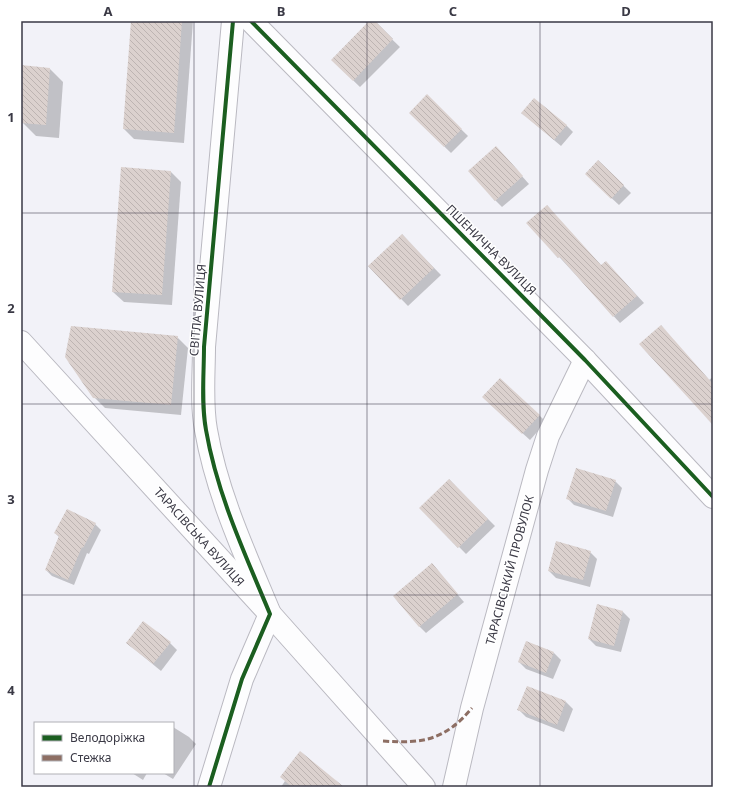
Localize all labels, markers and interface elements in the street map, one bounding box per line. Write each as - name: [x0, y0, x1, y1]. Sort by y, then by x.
- text: A: [104, 2, 113, 20]
- text: B: [277, 2, 285, 20]
- text: C: [449, 2, 457, 20]
- text: D: [621, 2, 631, 20]
- text: 1: [7, 108, 15, 126]
- street label: ПШЕНИЧНА ВУЛИЦЯ: [442, 201, 540, 299]
- street label: СВІТЛА ВУЛИЦЯ: [185, 263, 210, 357]
- text: 2: [7, 299, 15, 317]
- street label: ТАРАСІВСЬКА ВУЛИЦЯ: [150, 483, 248, 590]
- text: 3: [7, 490, 15, 508]
- street label: ТАРАСІВСЬКИЙ ПРОВУЛОК: [481, 493, 538, 647]
- text: 4: [7, 681, 15, 699]
- legend: [34, 722, 174, 774]
- text: Велодоріжка: [70, 729, 145, 746]
- text: Стежка: [70, 749, 111, 766]

